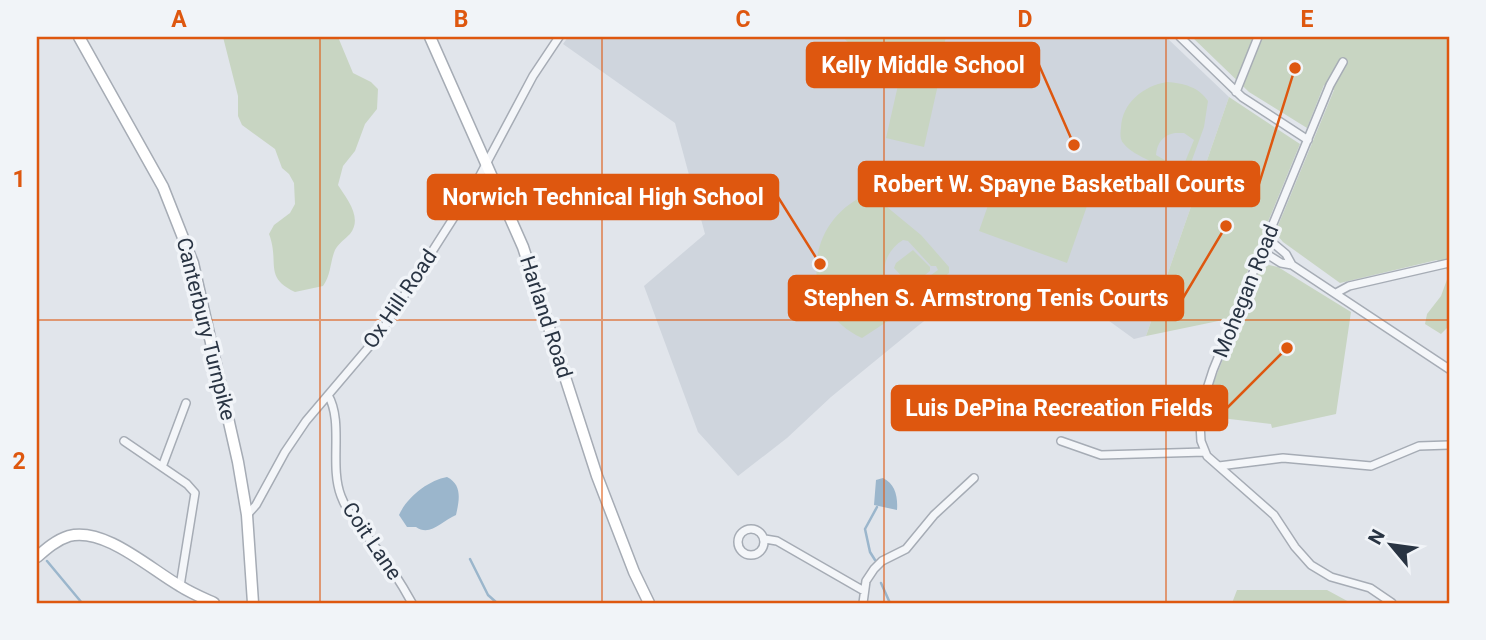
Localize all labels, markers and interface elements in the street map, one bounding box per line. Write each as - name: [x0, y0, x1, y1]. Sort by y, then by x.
- text: A: [171, 6, 187, 33]
- text: B: [454, 6, 468, 33]
- text: C: [735, 6, 751, 33]
- text: D: [1018, 6, 1032, 33]
- text: E: [1301, 6, 1314, 33]
- callout: Kelly Middle School: [807, 43, 1039, 87]
- text: Kelly Middle School: [821, 52, 1025, 79]
- callout: Robert W. Spayne Basketball Courts: [859, 162, 1259, 206]
- text: 1: [12, 166, 26, 193]
- text: Robert W. Spayne Basketball Courts: [873, 171, 1245, 198]
- callout: Norwich Technical High School: [428, 175, 778, 219]
- text: Norwich Technical High School: [442, 184, 764, 211]
- street label: Mohegan Road: [1208, 221, 1284, 361]
- street label: Canterbury Turnpike: [172, 235, 240, 423]
- street label: Ox Hill Road: [358, 245, 442, 353]
- street label: Harland Road: [515, 253, 577, 381]
- callout: Stephen S. Armstrong Tenis Courts: [789, 276, 1183, 320]
- text: Stephen S. Armstrong Tenis Courts: [803, 285, 1169, 312]
- callout: Luis DePina Recreation Fields: [892, 386, 1227, 430]
- text: Luis DePina Recreation Fields: [905, 395, 1213, 422]
- text: 2: [12, 448, 26, 475]
- street label: Coit Lane: [337, 498, 407, 584]
- north arrow: [1356, 510, 1426, 580]
- text: N: [1363, 526, 1390, 548]

